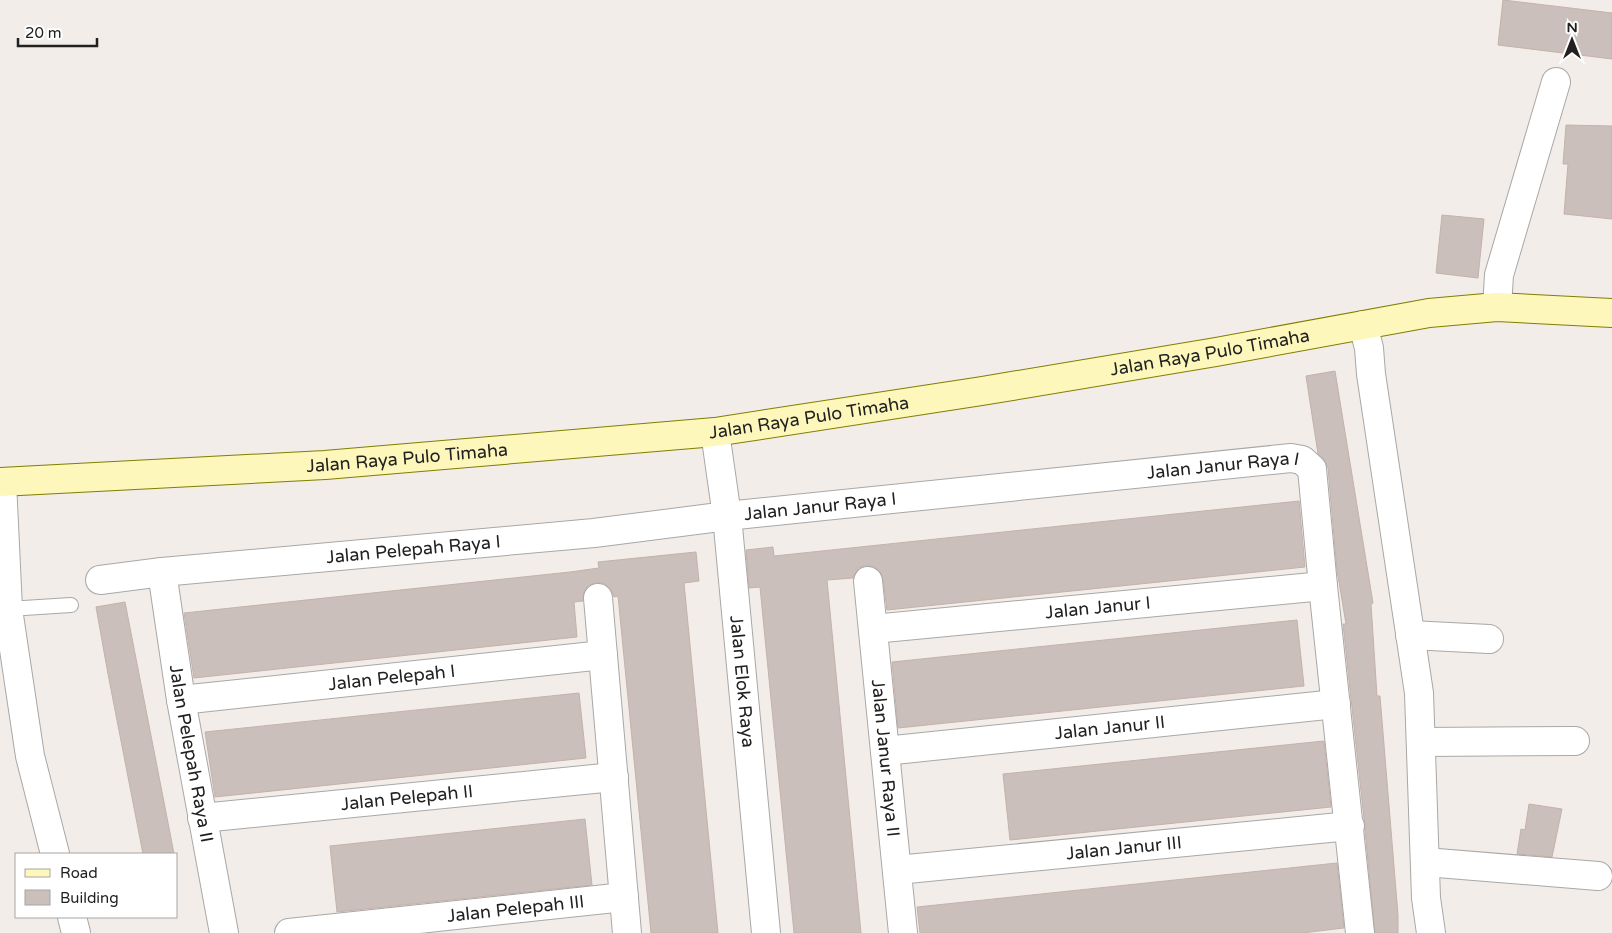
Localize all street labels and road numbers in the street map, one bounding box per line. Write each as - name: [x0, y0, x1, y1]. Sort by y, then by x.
- street label: Jalan Raya Pulo Timaha: [1108, 324, 1311, 380]
- street label: Jalan Raya Pulo Timaha: [708, 391, 911, 443]
- street label: Jalan Raya Pulo Timaha: [306, 439, 509, 477]
- street label: Jalan Janur Raya I: [1146, 447, 1301, 484]
- street label: Jalan Janur Raya I: [743, 488, 897, 525]
- street label: Jalan Pelepah Raya I: [325, 530, 502, 568]
- street label: Jalan Janur I: [1044, 592, 1152, 623]
- street label: Jalan Elok Raya: [725, 614, 760, 749]
- street label: Jalan Pelepah I: [327, 660, 457, 695]
- street label: Jalan Pelepah Raya II: [165, 663, 218, 844]
- street label: Jalan Janur Raya II: [867, 678, 904, 838]
- street label: Jalan Janur II: [1053, 711, 1166, 744]
- street label: Jalan Pelepah II: [340, 780, 474, 815]
- street label: Jalan Janur III: [1065, 831, 1183, 865]
- street label: Jalan Pelepah III: [446, 890, 586, 927]

